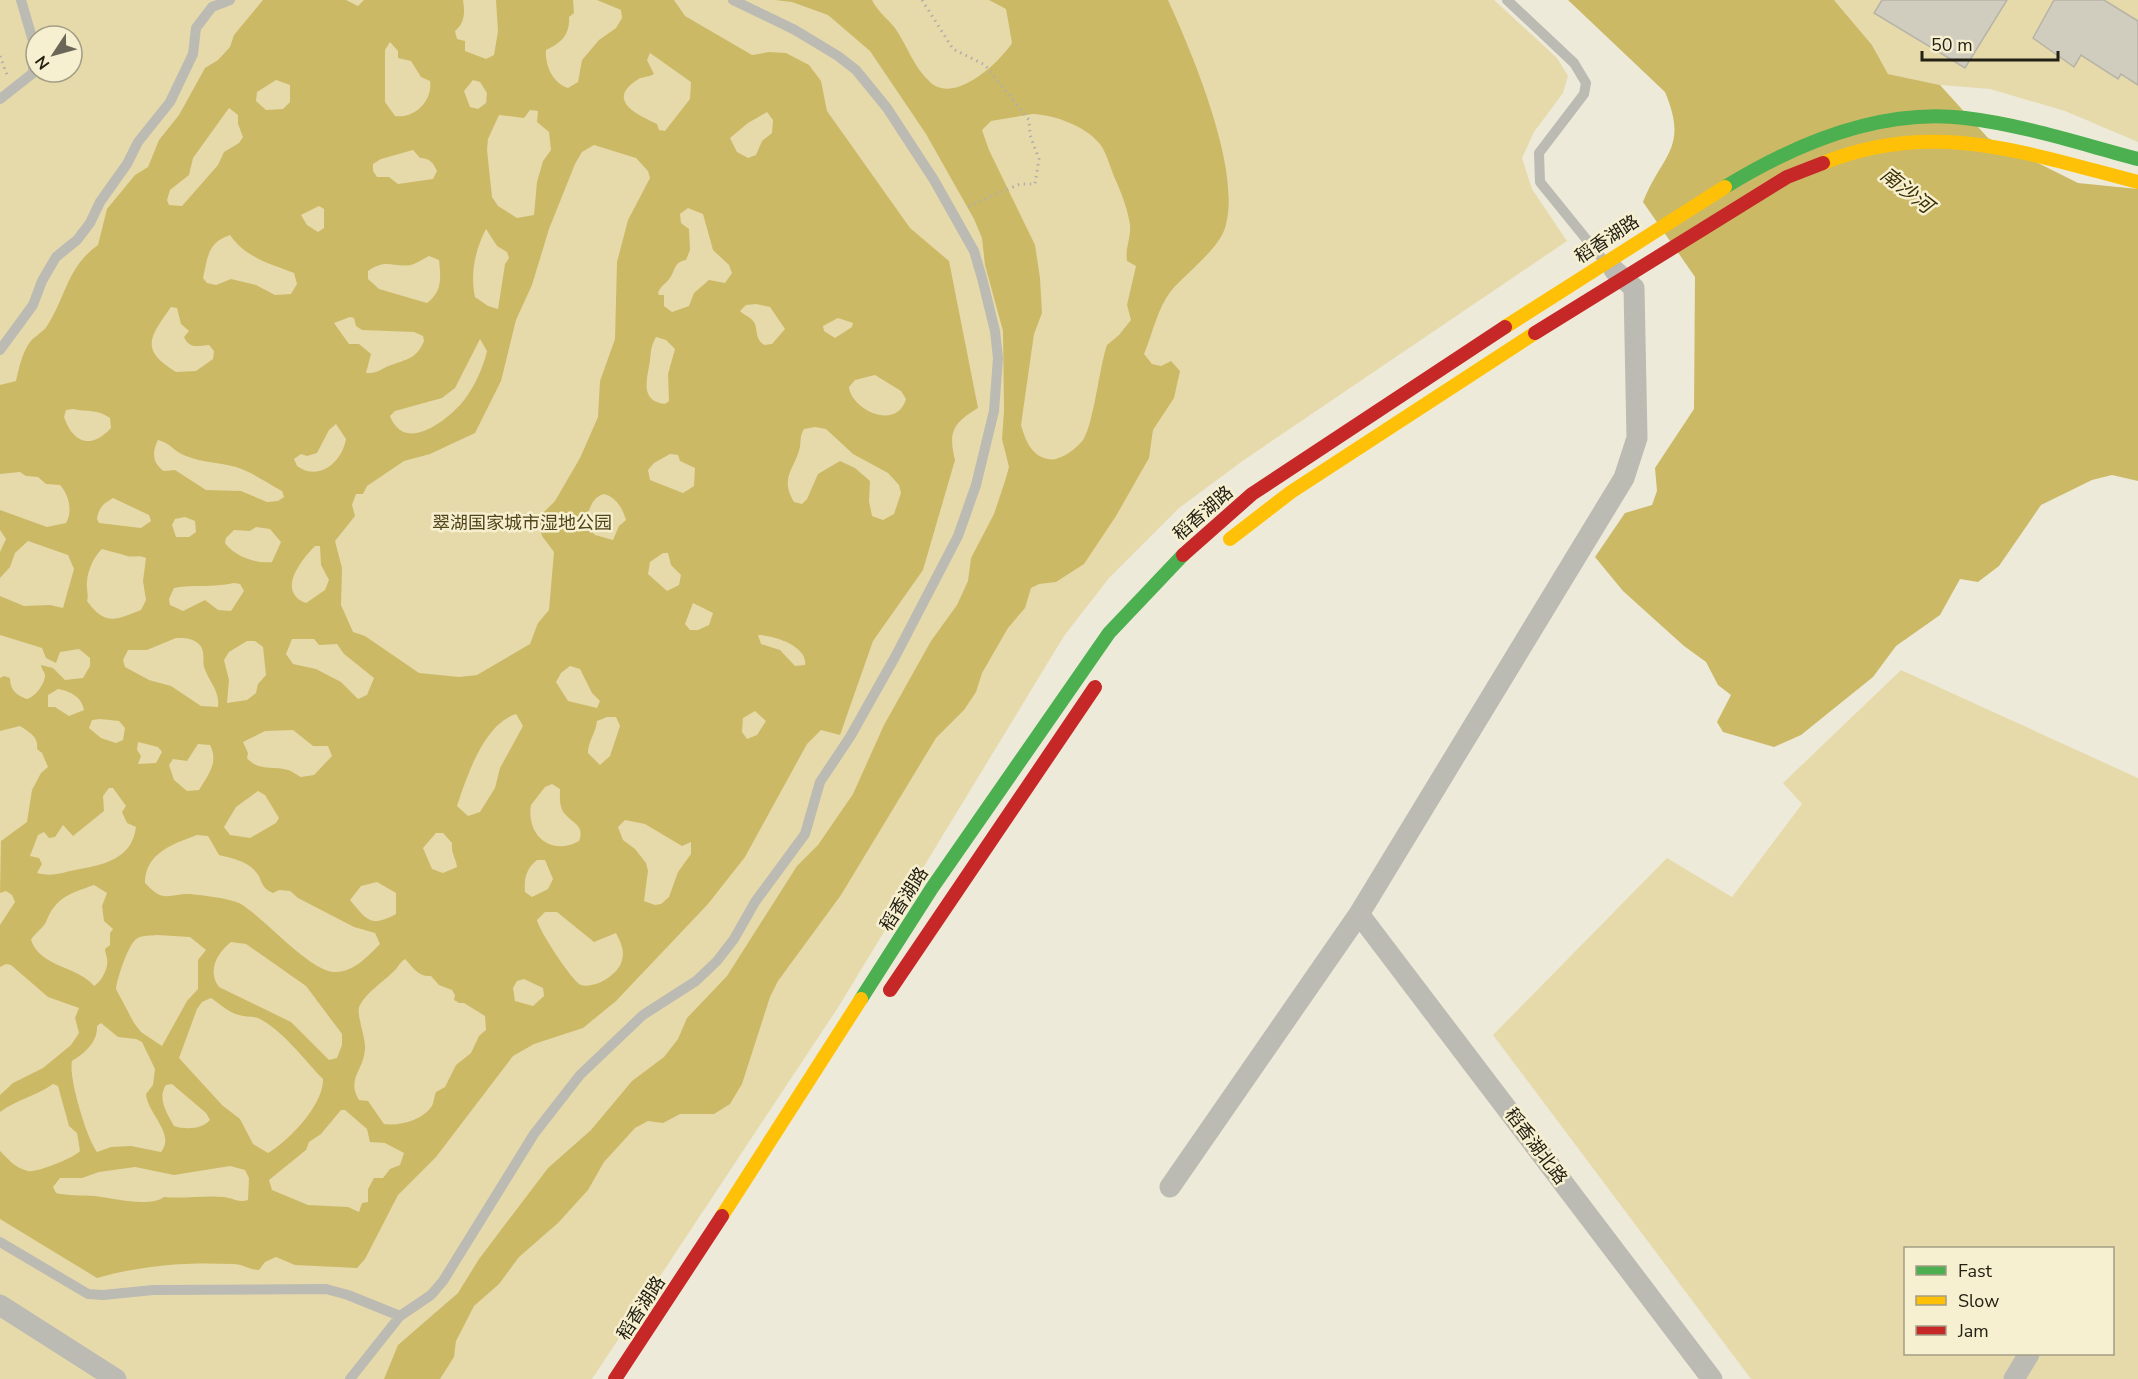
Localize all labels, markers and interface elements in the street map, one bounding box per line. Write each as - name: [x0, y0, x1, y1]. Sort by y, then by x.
- north arrow: [24, 24, 84, 84]
- scale bar: [1922, 24, 2058, 62]
- text: 50 m: [1931, 33, 1973, 57]
- text: N: [30, 51, 55, 74]
- water label: 南沙河: [1875, 161, 1942, 222]
- street label: 稻香湖路: [1570, 209, 1644, 269]
- street label: 稻香湖路: [1168, 480, 1238, 546]
- park label: 翠湖国家城市湿地公园: [432, 511, 612, 535]
- street label: 稻香湖路: [874, 862, 934, 936]
- street label: 稻香湖北路: [1499, 1103, 1573, 1189]
- legend: [1904, 1247, 2114, 1355]
- text: Fast: [1958, 1259, 1993, 1283]
- street label: 稻香湖路: [611, 1271, 671, 1345]
- text: Slow: [1958, 1289, 1999, 1313]
- text: Jam: [1957, 1319, 1989, 1343]

